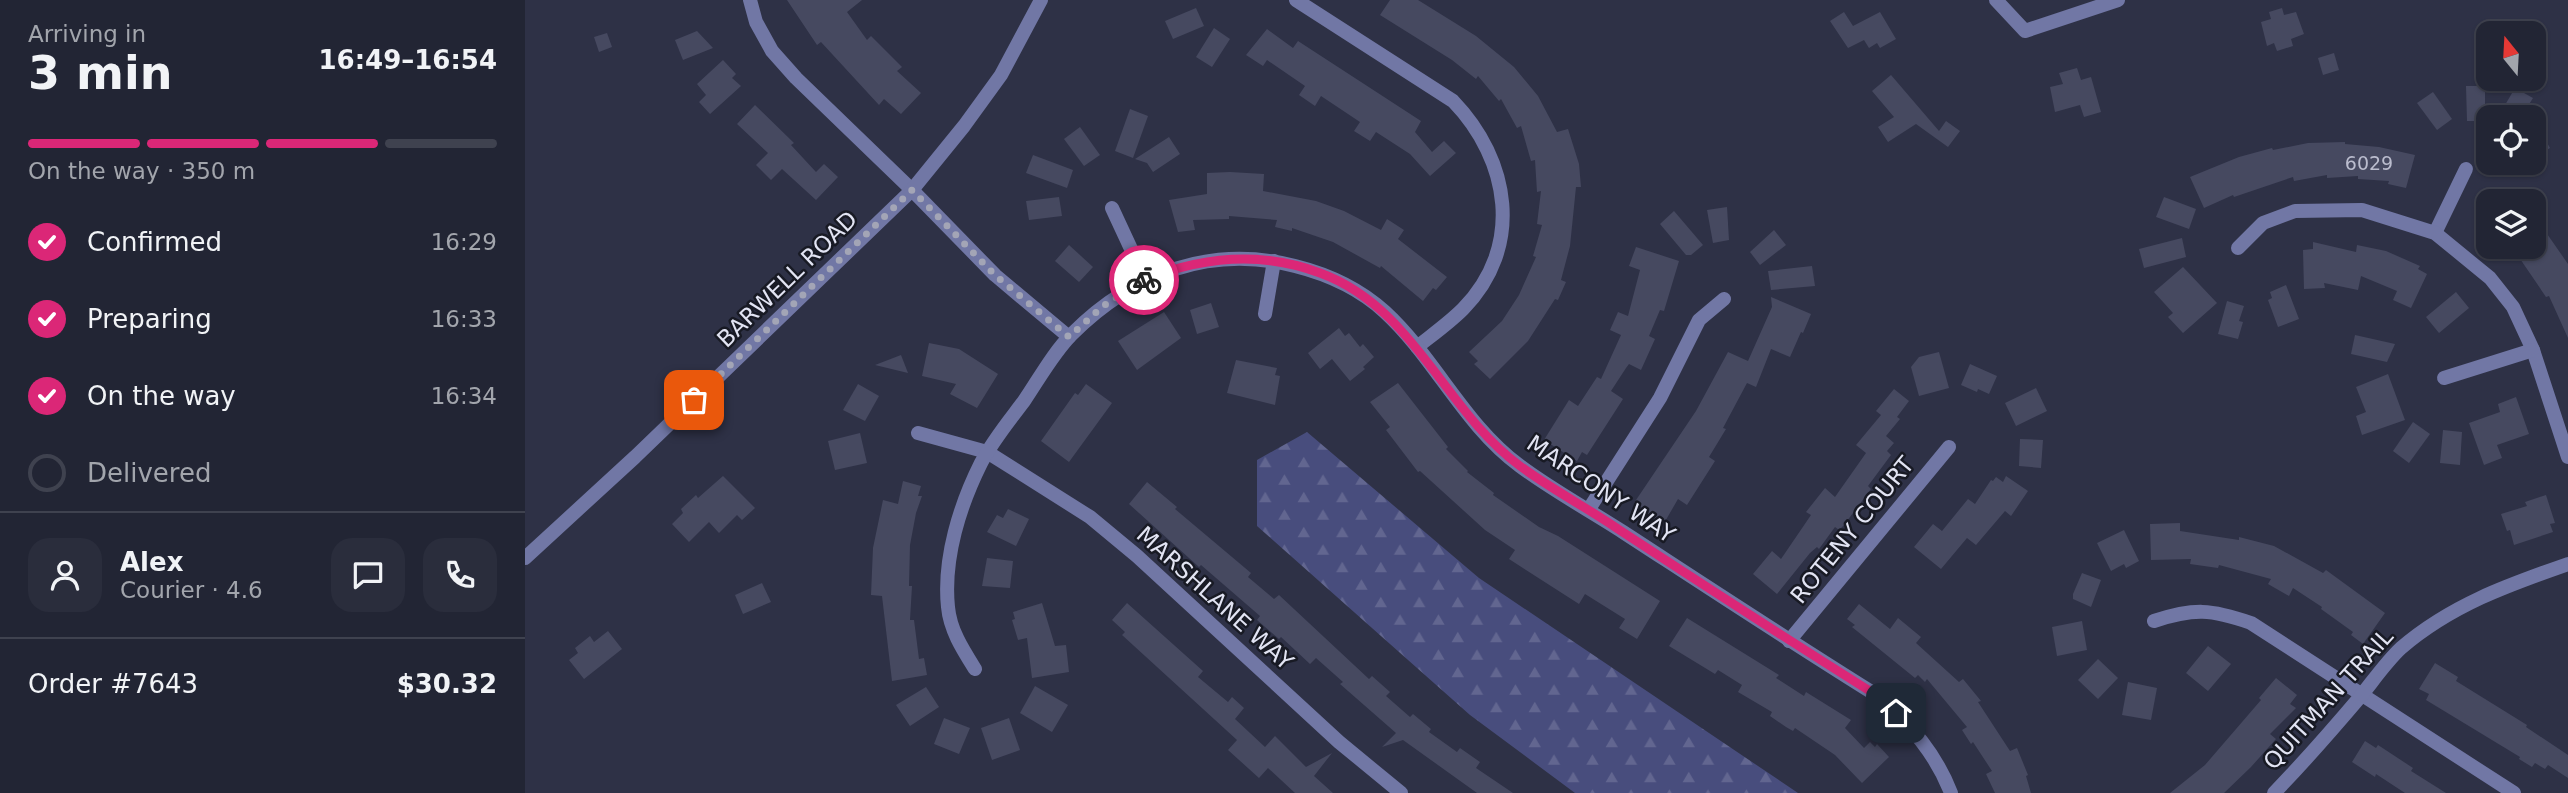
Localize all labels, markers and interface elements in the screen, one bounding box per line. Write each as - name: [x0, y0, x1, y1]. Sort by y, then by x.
- text: Arriving in: [28, 21, 146, 47]
- north arrow: [2476, 21, 2546, 91]
- map controls: [2476, 21, 2546, 259]
- text: 16:49–16:54: [318, 45, 497, 75]
- text: 3 min: [28, 46, 172, 100]
- button: locate: [2476, 105, 2546, 175]
- house number: 6029: [2345, 152, 2393, 174]
- text: On the way · 350 m: [28, 158, 255, 184]
- button: layers: [2476, 189, 2546, 259]
- street label: BARWELL ROAD: [712, 206, 862, 352]
- icon: check: [28, 223, 66, 261]
- text: Confirmed: [87, 227, 222, 257]
- text: 16:29: [431, 229, 497, 255]
- courier: [1109, 245, 1179, 315]
- icon: bike: [1125, 261, 1163, 299]
- icon: check: [28, 300, 66, 338]
- text: Preparing: [87, 304, 212, 334]
- text: 16:33: [431, 306, 497, 332]
- pin: [664, 370, 724, 430]
- icon: check: [28, 377, 66, 415]
- text: On the way: [87, 381, 236, 411]
- icon: bag: [675, 381, 713, 419]
- text: 16:34: [431, 383, 497, 409]
- street label: MARCONY WAY: [1522, 430, 1681, 549]
- street label: ROTENY COURT: [1785, 451, 1920, 608]
- text: Delivered: [87, 458, 211, 488]
- street label: MARSHLANE WAY: [1132, 521, 1299, 676]
- button: person: [28, 538, 102, 612]
- button: chat: [331, 538, 405, 612]
- button: phone: [423, 538, 497, 612]
- text: Alex: [120, 547, 183, 577]
- text: Courier · 4.6: [120, 577, 263, 603]
- street label: QUITMAN TRAIL: [2258, 623, 2398, 775]
- text: Order #7643: [28, 669, 198, 699]
- text: $30.32: [397, 669, 497, 699]
- pin: [1866, 683, 1926, 743]
- icon: home: [1877, 694, 1915, 732]

